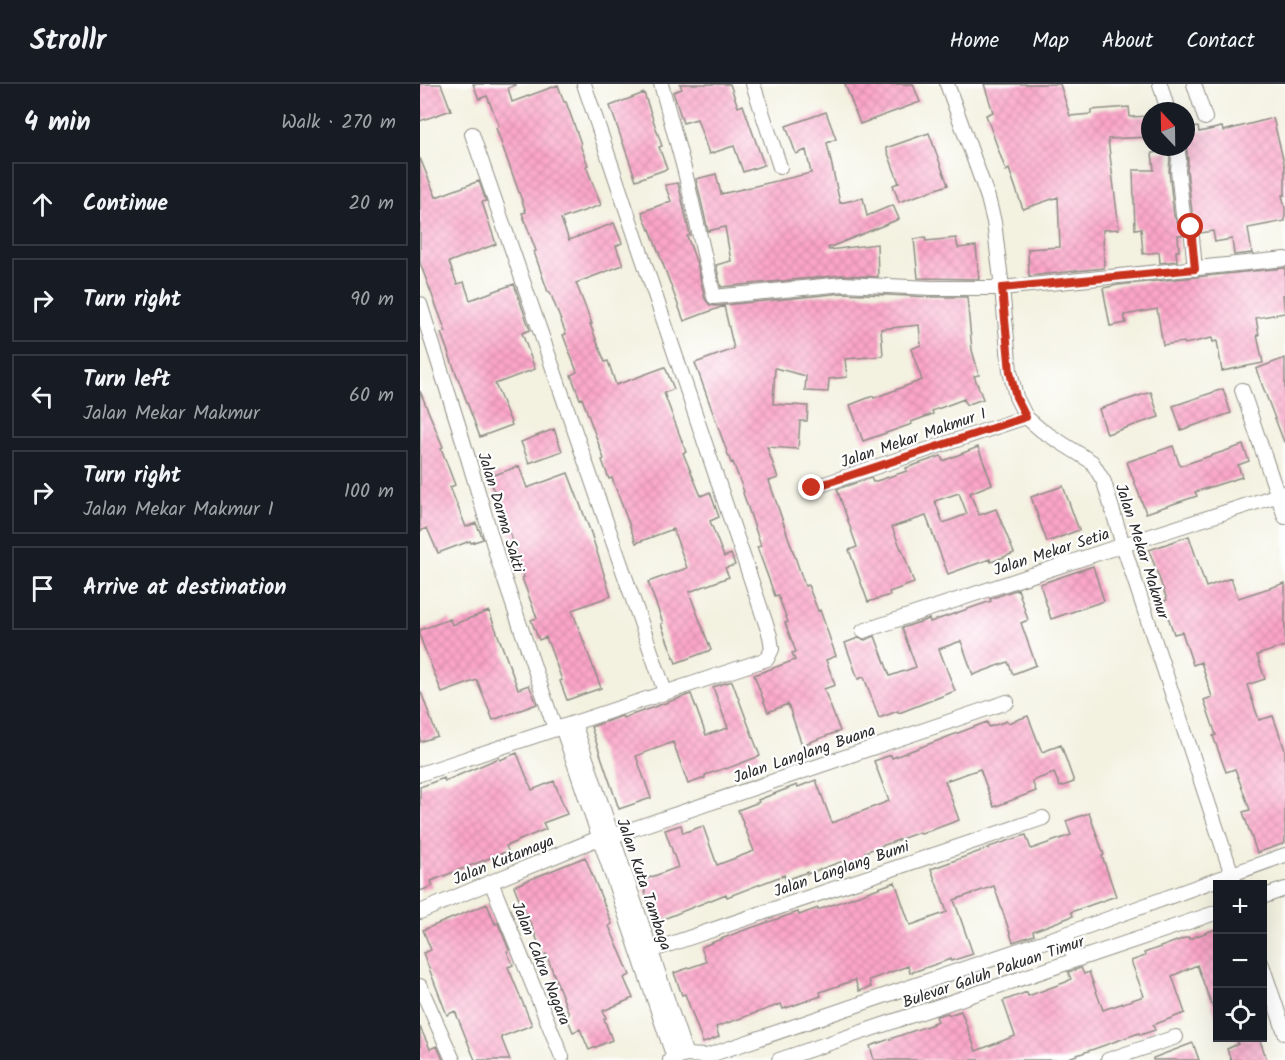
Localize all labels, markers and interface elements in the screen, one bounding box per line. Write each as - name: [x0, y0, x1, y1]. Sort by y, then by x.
- text: Strollr: [30, 19, 106, 64]
- text: Home: [950, 25, 999, 58]
- text: Map: [1032, 25, 1069, 58]
- text: About: [1102, 25, 1153, 58]
- text: Contact: [1186, 25, 1255, 58]
- text: 4 min: [24, 102, 91, 144]
- north arrow: [1141, 102, 1195, 156]
- text: Walk · 270 m: [281, 107, 396, 139]
- text: Continue: [83, 187, 168, 222]
- icon: ahead: [26, 188, 59, 221]
- text: 20 m: [348, 188, 394, 220]
- route start: [1177, 213, 1203, 239]
- text: Turn right: [83, 283, 181, 318]
- icon: right: [26, 284, 59, 317]
- text: 90 m: [350, 284, 394, 316]
- text: Turn left: [83, 363, 170, 398]
- icon: left: [26, 380, 59, 413]
- text: 60 m: [349, 380, 394, 412]
- text: Jalan Mekar Makmur: [83, 398, 260, 430]
- street label: Jalan Mekar Makmur I: [837, 402, 990, 475]
- street label: Jalan Darma Sakti: [470, 449, 531, 577]
- text: Turn right: [83, 459, 181, 494]
- route end: [798, 474, 824, 500]
- icon: right: [26, 476, 59, 509]
- text: 100 m: [344, 476, 394, 508]
- street label: Jalan Mekar Makmur: [1108, 480, 1176, 624]
- text: Jalan Mekar Makmur I: [83, 494, 274, 526]
- street label: Jalan Mekar Setia: [990, 522, 1113, 583]
- text: Arrive at destination: [83, 571, 286, 606]
- icon: arrive: [26, 572, 59, 605]
- street label: Jalan Langlang Buana: [730, 718, 879, 791]
- street label: Jalan Kuta Tambaga: [609, 815, 678, 954]
- street label: Jalan Kutamaya: [449, 829, 558, 892]
- street label: Jalan Langlang Bumi: [770, 834, 914, 904]
- map controls: [1213, 880, 1267, 1042]
- button: +: [1213, 880, 1267, 934]
- street label: Jalan Cakra Nagara: [504, 898, 577, 1029]
- street label: Bulevar Galuh Pakuan Timur: [899, 929, 1089, 1015]
- button: −: [1213, 934, 1267, 988]
- button: locate: [1213, 988, 1267, 1042]

